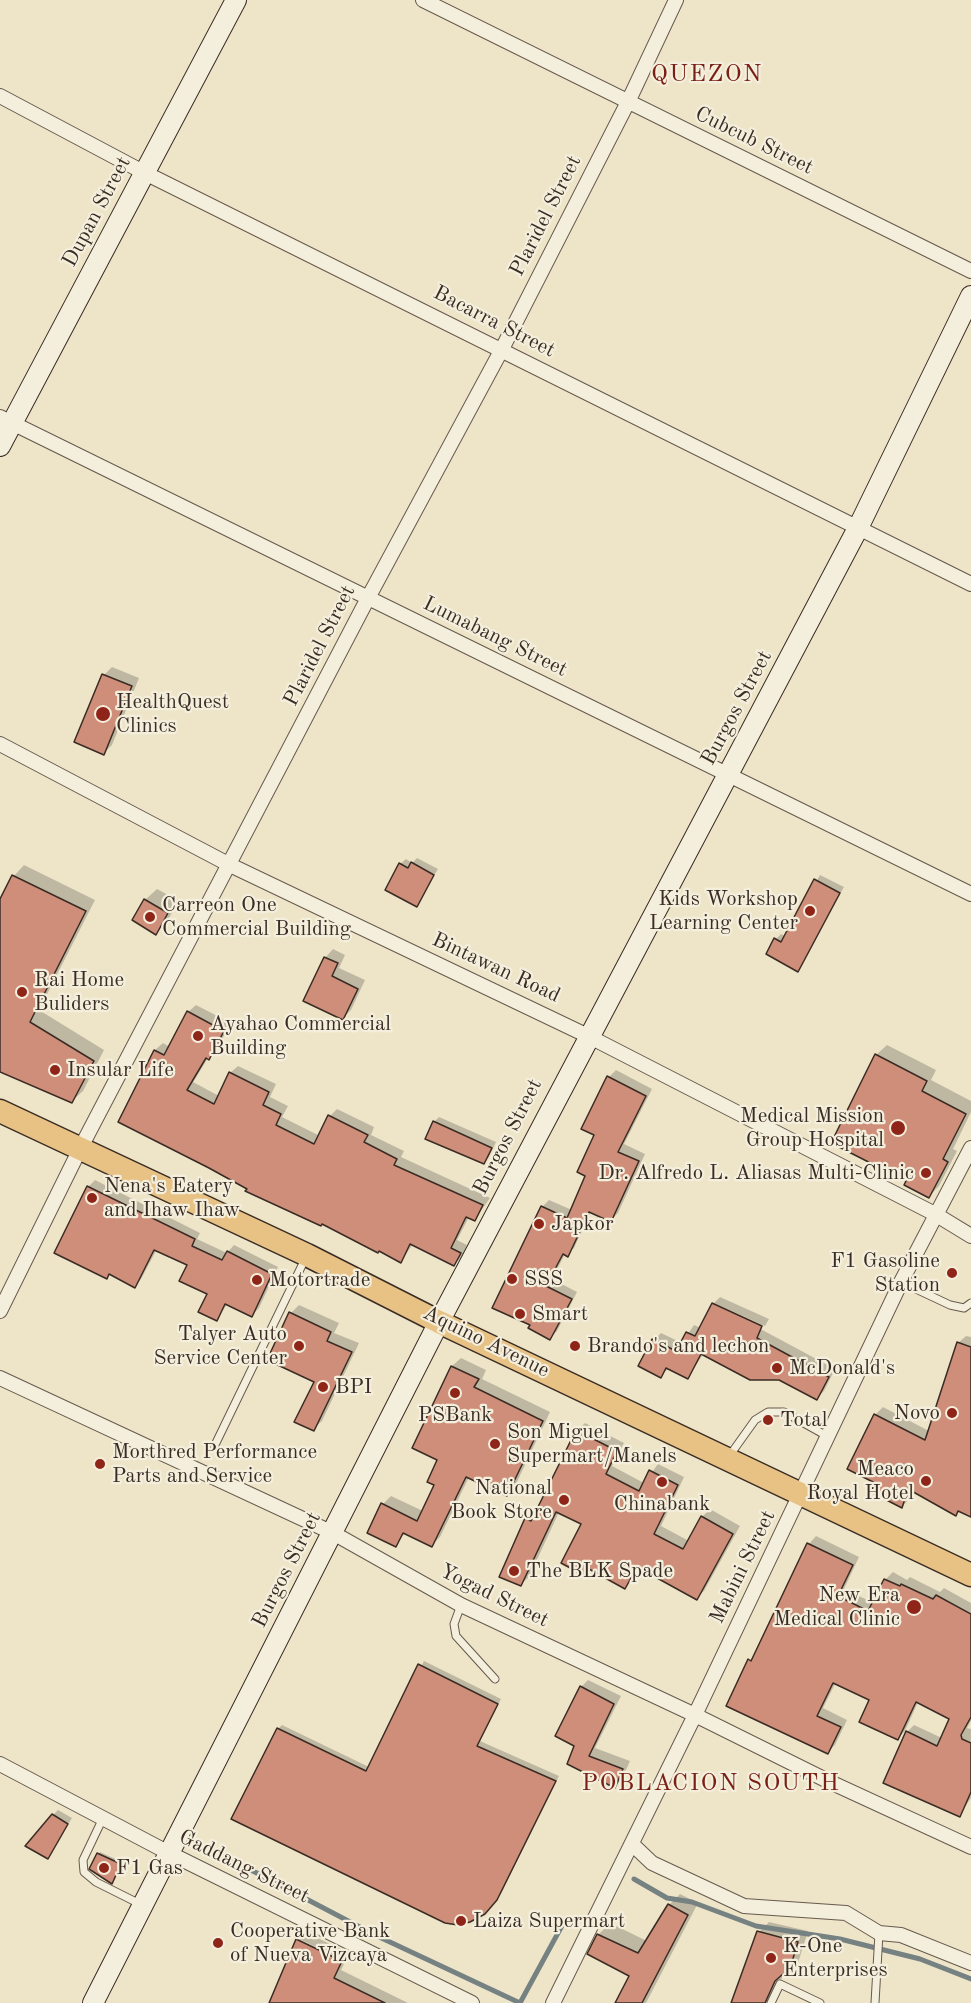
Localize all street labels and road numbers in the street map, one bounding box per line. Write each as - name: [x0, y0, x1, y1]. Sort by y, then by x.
- street label: Cubcub Street: [691, 101, 817, 181]
- street label: Plaridel Street: [505, 151, 587, 281]
- street label: Dupan Street: [57, 152, 137, 272]
- street label: Bacarra Street: [429, 280, 559, 364]
- street label: Plaridel Street: [279, 581, 361, 711]
- street label: Lumabang Street: [419, 591, 571, 683]
- street label: Burgos Street: [696, 646, 778, 770]
- street label: Bintawan Road: [428, 927, 564, 1009]
- street label: Burgos Street: [468, 1075, 548, 1199]
- street label: Aquino Avenue: [419, 1300, 553, 1384]
- street label: Mabini Street: [705, 1506, 781, 1628]
- street label: Burgos Street: [247, 1508, 327, 1632]
- street label: Yogad Street: [435, 1559, 553, 1633]
- street label: Gaddang Street: [175, 1825, 313, 1909]

